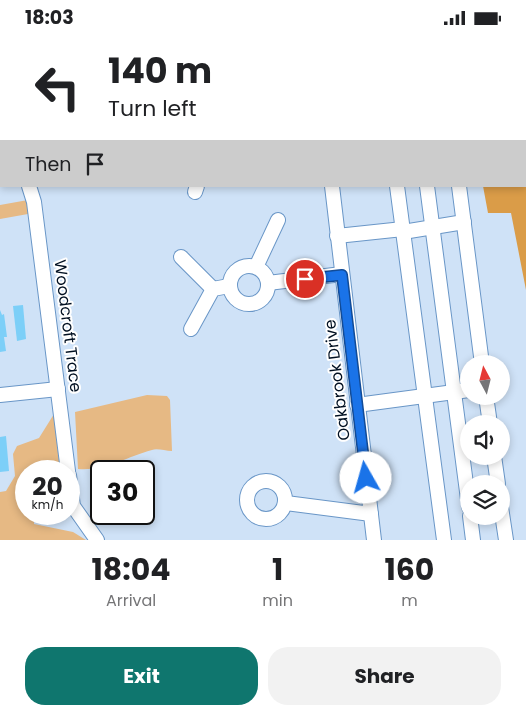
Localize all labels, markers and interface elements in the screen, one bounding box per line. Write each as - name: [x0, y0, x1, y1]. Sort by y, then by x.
- text: 18:03: [25, 4, 74, 31]
- text: 140 m: [108, 46, 212, 95]
- icon: left: [25, 55, 90, 120]
- text: Turn left: [108, 93, 196, 124]
- icon: arrive: [81, 150, 109, 178]
- text: Then: [25, 151, 71, 178]
- street label: Woodcroft Trace: [48, 258, 88, 394]
- pin: [284, 258, 326, 300]
- icon: arrive: [291, 265, 319, 293]
- street label: Oakbrook Drive: [318, 318, 356, 442]
- north arrow: [460, 355, 510, 405]
- map controls: [460, 355, 510, 525]
- button: sound: [460, 415, 510, 465]
- position arrow: [339, 451, 391, 503]
- speed limit sign: 30: [90, 460, 155, 525]
- text: 20: [32, 469, 63, 504]
- button: layers: [460, 475, 510, 525]
- text: km/h: [32, 496, 63, 513]
- text: 18:04: [92, 548, 171, 591]
- text: 1: [272, 548, 283, 591]
- text: 160: [384, 548, 434, 591]
- text: Arrival: [106, 589, 156, 612]
- text: min: [262, 589, 293, 612]
- text: m: [401, 589, 418, 612]
- button: Exit: [25, 647, 258, 705]
- button: Share: [268, 647, 501, 705]

